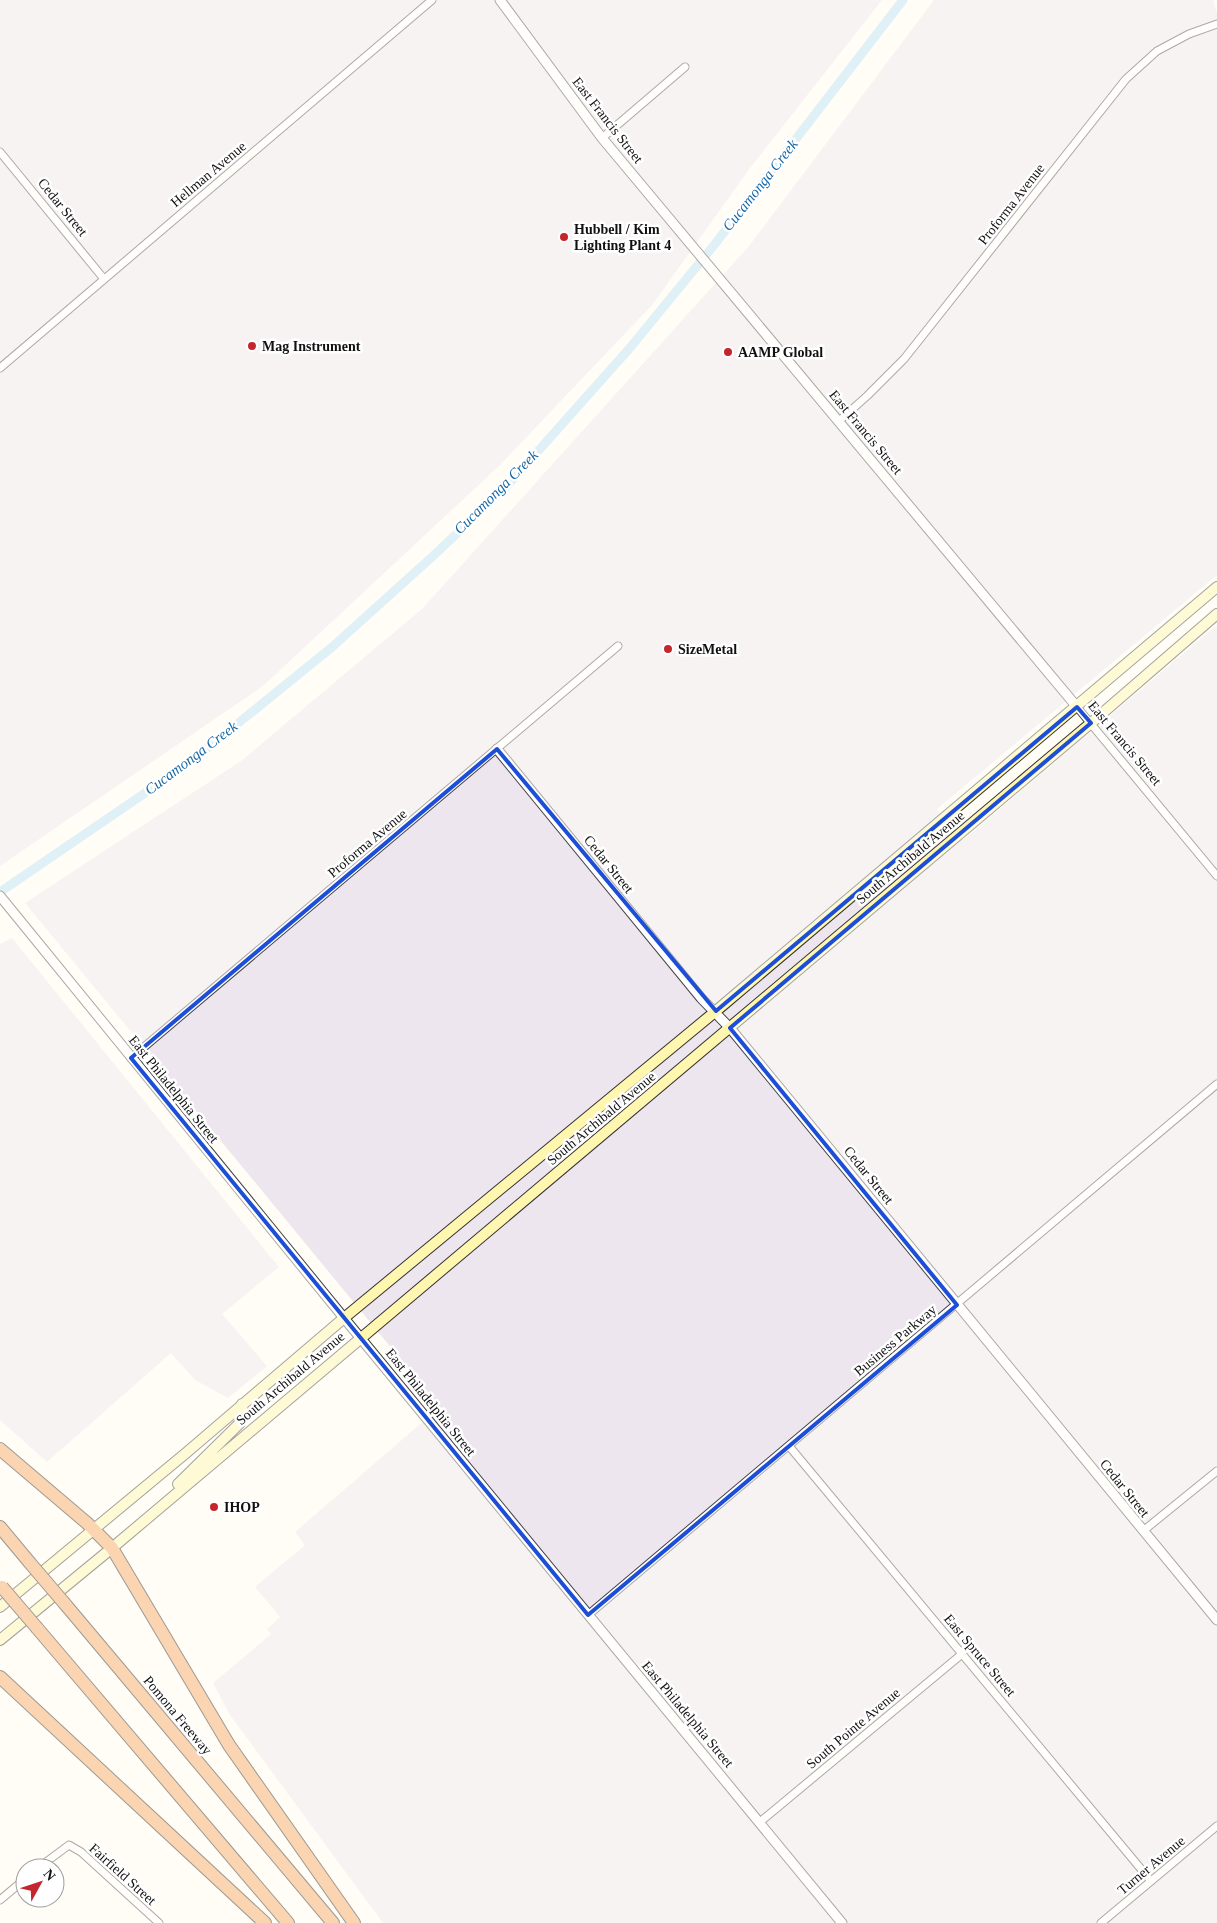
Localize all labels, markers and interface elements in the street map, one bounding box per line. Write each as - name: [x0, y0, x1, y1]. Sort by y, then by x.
- street label: East Francis Street: [569, 74, 646, 166]
- water label: Cucamonga Creek: [719, 136, 801, 234]
- street label: Hellman Avenue: [168, 139, 249, 210]
- street label: Proforma Avenue: [975, 161, 1048, 248]
- street label: Cedar Street: [35, 176, 90, 239]
- place label: Hubbell / Kim Lighting Plant 4: [574, 222, 671, 253]
- marker: Hubbell / Kim Lighting Plant 4: [558, 231, 570, 243]
- place label: Mag Instrument: [262, 339, 361, 354]
- marker: Mag Instrument: [246, 340, 258, 352]
- place label: AAMP Global: [738, 345, 823, 360]
- marker: AAMP Global: [722, 346, 734, 358]
- street label: East Francis Street: [826, 387, 905, 477]
- water label: Cucamonga Creek: [451, 447, 541, 537]
- place label: SizeMetal: [678, 642, 737, 657]
- marker: SizeMetal: [662, 643, 674, 655]
- street label: East Francis Street: [1085, 698, 1164, 788]
- water label: Cucamonga Creek: [142, 718, 241, 798]
- street label: Proforma Avenue: [325, 806, 410, 881]
- street label: South Archibald Avenue: [853, 808, 967, 907]
- street label: Cedar Street: [581, 833, 636, 896]
- street label: East Philadelphia Street: [126, 1033, 222, 1146]
- street label: South Archibald Avenue: [544, 1069, 658, 1168]
- street label: Cedar Street: [841, 1144, 896, 1207]
- street label: Business Parkway: [851, 1302, 939, 1379]
- street label: South Archibald Avenue: [233, 1329, 347, 1428]
- street label: East Philadelphia Street: [383, 1346, 479, 1459]
- street label: Cedar Street: [1097, 1457, 1152, 1520]
- place label: IHOP: [224, 1500, 260, 1515]
- marker: IHOP: [208, 1501, 220, 1513]
- street label: East Spruce Street: [941, 1611, 1018, 1700]
- street label: East Philadelphia Street: [639, 1658, 736, 1770]
- street label: Pomona Freeway: [141, 1673, 215, 1758]
- street label: South Pointe Avenue: [804, 1685, 903, 1772]
- street label: Turner Avenue: [1115, 1833, 1188, 1898]
- street label: Fairfield Street: [86, 1841, 159, 1908]
- north arrow: [15, 1858, 65, 1908]
- text: N: [41, 1866, 59, 1884]

